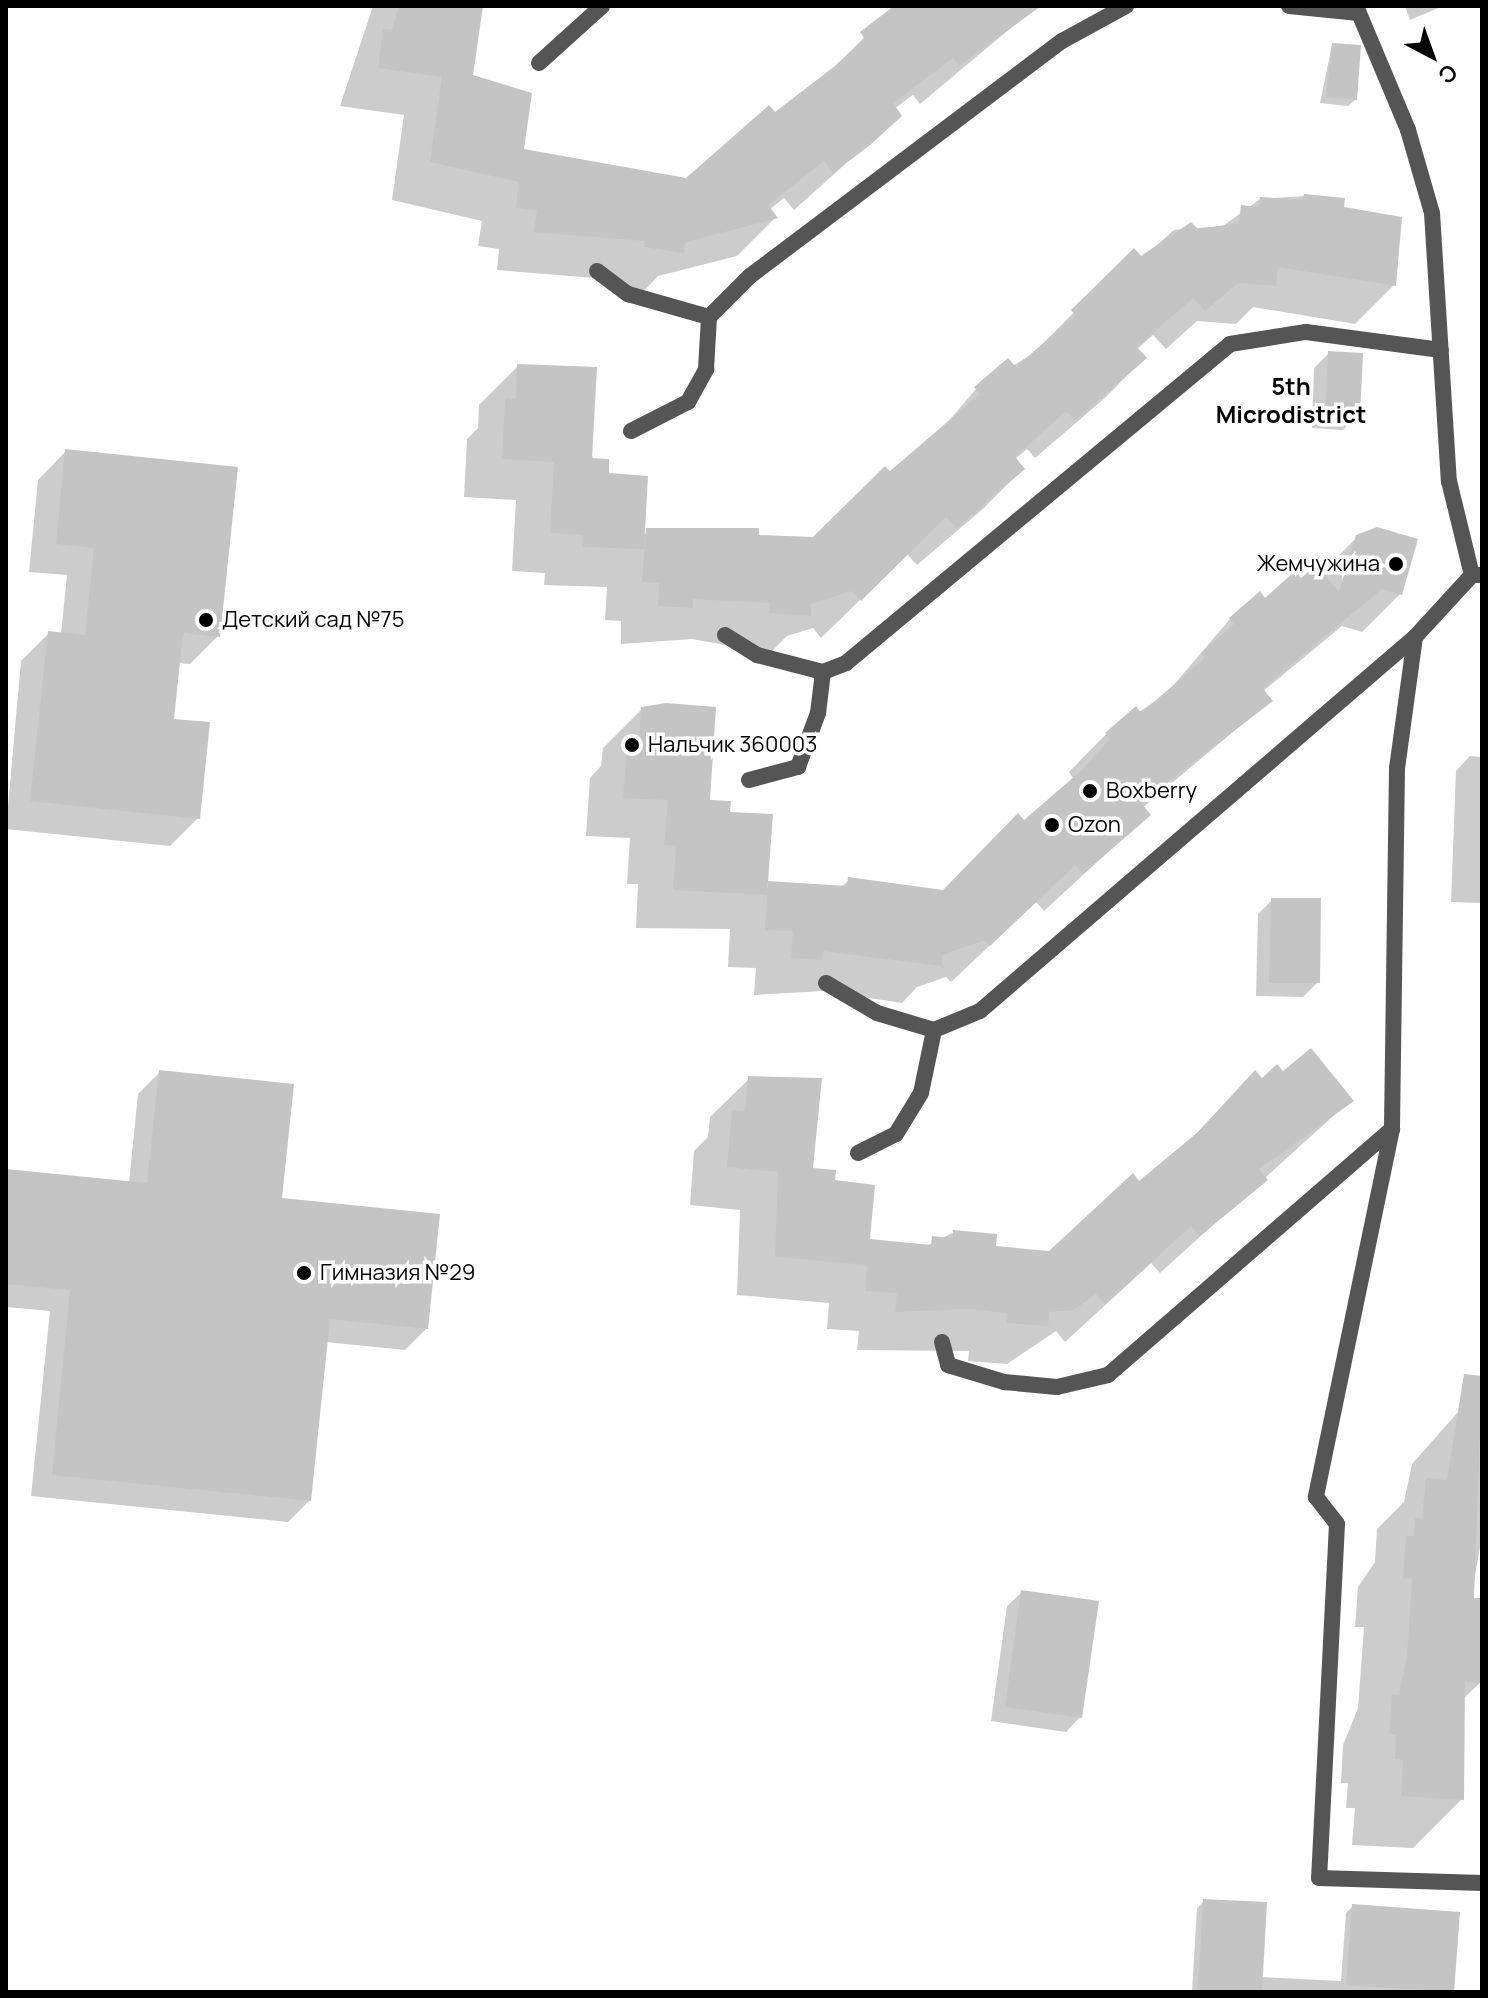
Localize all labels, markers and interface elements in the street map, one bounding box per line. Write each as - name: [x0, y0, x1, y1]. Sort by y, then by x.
- north arrow: [1392, 16, 1472, 96]
- text: С: [1432, 57, 1464, 91]
- district label: 5th Microdistrict: [1216, 372, 1366, 428]
- place label: Жемчужина: [1257, 551, 1380, 577]
- marker: Жемчужина: [1387, 555, 1405, 573]
- place label: Детский сад №75: [222, 607, 404, 633]
- marker: Детский сад №75: [197, 611, 215, 629]
- place label: Нальчик 360003: [648, 732, 817, 758]
- marker: Нальчик 360003: [623, 736, 641, 754]
- place label: Boxberry: [1106, 778, 1197, 804]
- marker: Boxberry: [1081, 782, 1099, 800]
- place label: Ozon: [1068, 812, 1121, 838]
- marker: Ozon: [1043, 816, 1061, 834]
- place label: Гимназия №29: [320, 1260, 475, 1286]
- marker: Гимназия №29: [295, 1264, 313, 1282]

